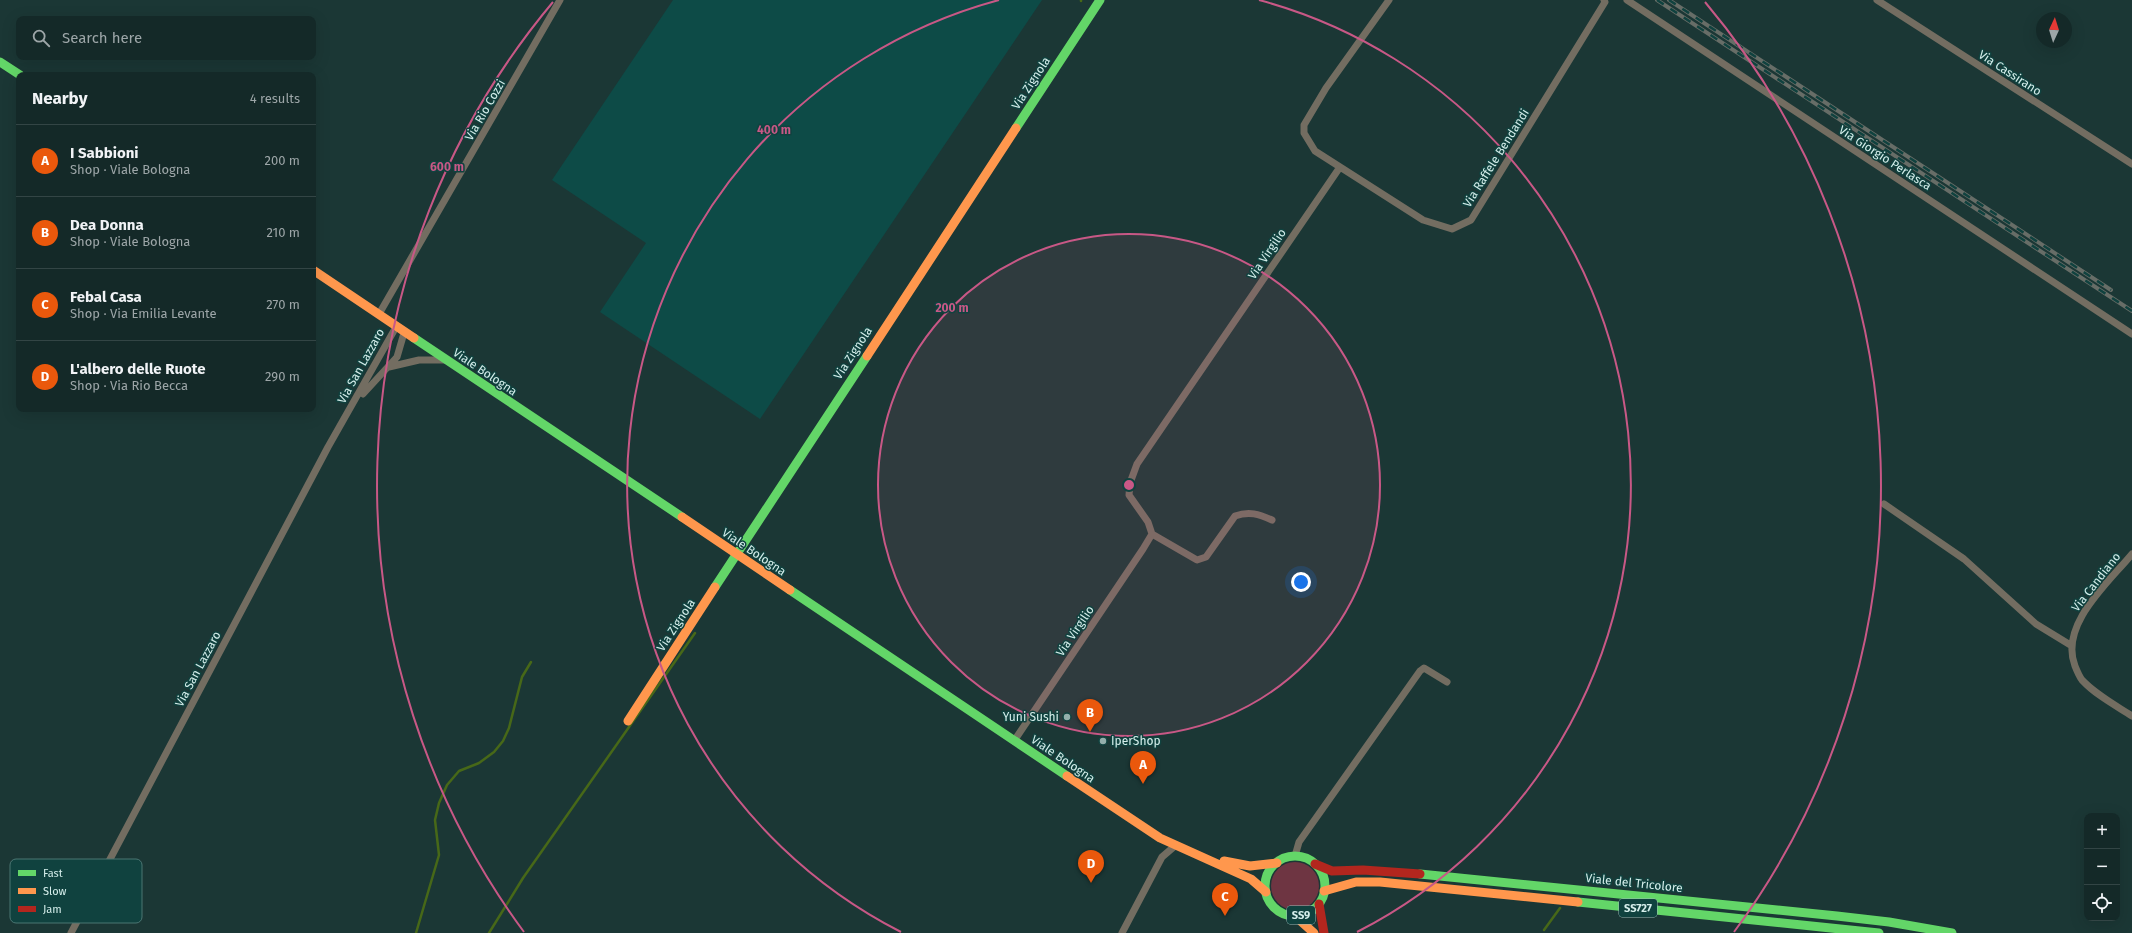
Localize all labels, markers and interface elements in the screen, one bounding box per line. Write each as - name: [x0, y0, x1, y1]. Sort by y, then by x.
- north arrow: [2036, 12, 2072, 48]
- search box: [16, 16, 316, 60]
- icon: search: [30, 27, 52, 49]
- text: Search here: [62, 29, 142, 47]
- street label: Via Cassirano: [1976, 48, 2044, 98]
- street label: Via Zignola: [1009, 54, 1053, 112]
- street label: Via Rio Cozzi: [462, 77, 508, 143]
- text: Nearby: [32, 88, 87, 109]
- text: 4 results: [250, 91, 300, 106]
- street label: Via Raffele Bendandi: [1460, 106, 1532, 210]
- text: 400 m: [757, 123, 791, 137]
- street label: Via Giorgio Perlasca: [1836, 123, 1934, 193]
- text: I Sabbioni: [70, 144, 139, 162]
- text: A: [41, 153, 49, 168]
- text: 200 m: [264, 153, 300, 168]
- text: 600 m: [430, 160, 464, 174]
- text: Shop · Viale Bologna: [70, 162, 190, 177]
- text: Dea Donna: [70, 216, 144, 234]
- text: B: [41, 225, 49, 240]
- text: 210 m: [266, 225, 300, 240]
- street label: Via Virgilio: [1245, 226, 1289, 282]
- text: Shop · Viale Bologna: [70, 234, 190, 249]
- text: Febal Casa: [70, 288, 142, 306]
- text: C: [41, 297, 49, 312]
- text: 270 m: [266, 297, 300, 312]
- text: 200 m: [935, 301, 969, 315]
- text: Shop · Via Emilia Levante: [70, 306, 217, 321]
- street label: Via Zignola: [831, 324, 875, 382]
- street label: Via San Lazzaro: [335, 326, 387, 406]
- street label: Viale Bologna: [450, 345, 520, 399]
- text: L'albero delle Ruote: [70, 360, 206, 378]
- text: D: [41, 369, 49, 384]
- text: 290 m: [265, 369, 300, 384]
- text: Shop · Via Rio Becca: [70, 378, 188, 393]
- centre of rings: [1122, 478, 1136, 492]
- street label: Viale Bologna: [719, 525, 789, 579]
- street label: Via Candiano: [2069, 550, 2123, 614]
- your location: [1291, 572, 1311, 592]
- street label: Via Zignola: [654, 596, 698, 654]
- street label: Via Virgilio: [1053, 603, 1097, 659]
- street label: Via San Lazzaro: [172, 629, 224, 709]
- pin: B: [1077, 699, 1103, 732]
- place label: Yuni Sushi: [1003, 710, 1059, 724]
- marker: Yuni Sushi: [1062, 712, 1072, 722]
- street label: Viale Bologna: [1028, 732, 1098, 786]
- place label: IperShop: [1111, 734, 1161, 748]
- marker: IperShop: [1098, 736, 1108, 746]
- pin: A: [1130, 751, 1156, 784]
- map controls: [2084, 813, 2120, 921]
- button: +: [2084, 813, 2120, 849]
- button: −: [2084, 849, 2120, 885]
- pin: D: [1078, 850, 1104, 883]
- legend: [10, 859, 142, 923]
- text: Fast: [43, 867, 63, 880]
- street label: Viale del Tricolore: [1585, 871, 1683, 895]
- pin: C: [1212, 883, 1238, 916]
- text: Slow: [43, 885, 67, 898]
- button: locate: [2084, 885, 2120, 921]
- road number: SS727: [1619, 899, 1657, 917]
- text: Jam: [43, 903, 62, 916]
- road number: SS9: [1287, 906, 1315, 924]

